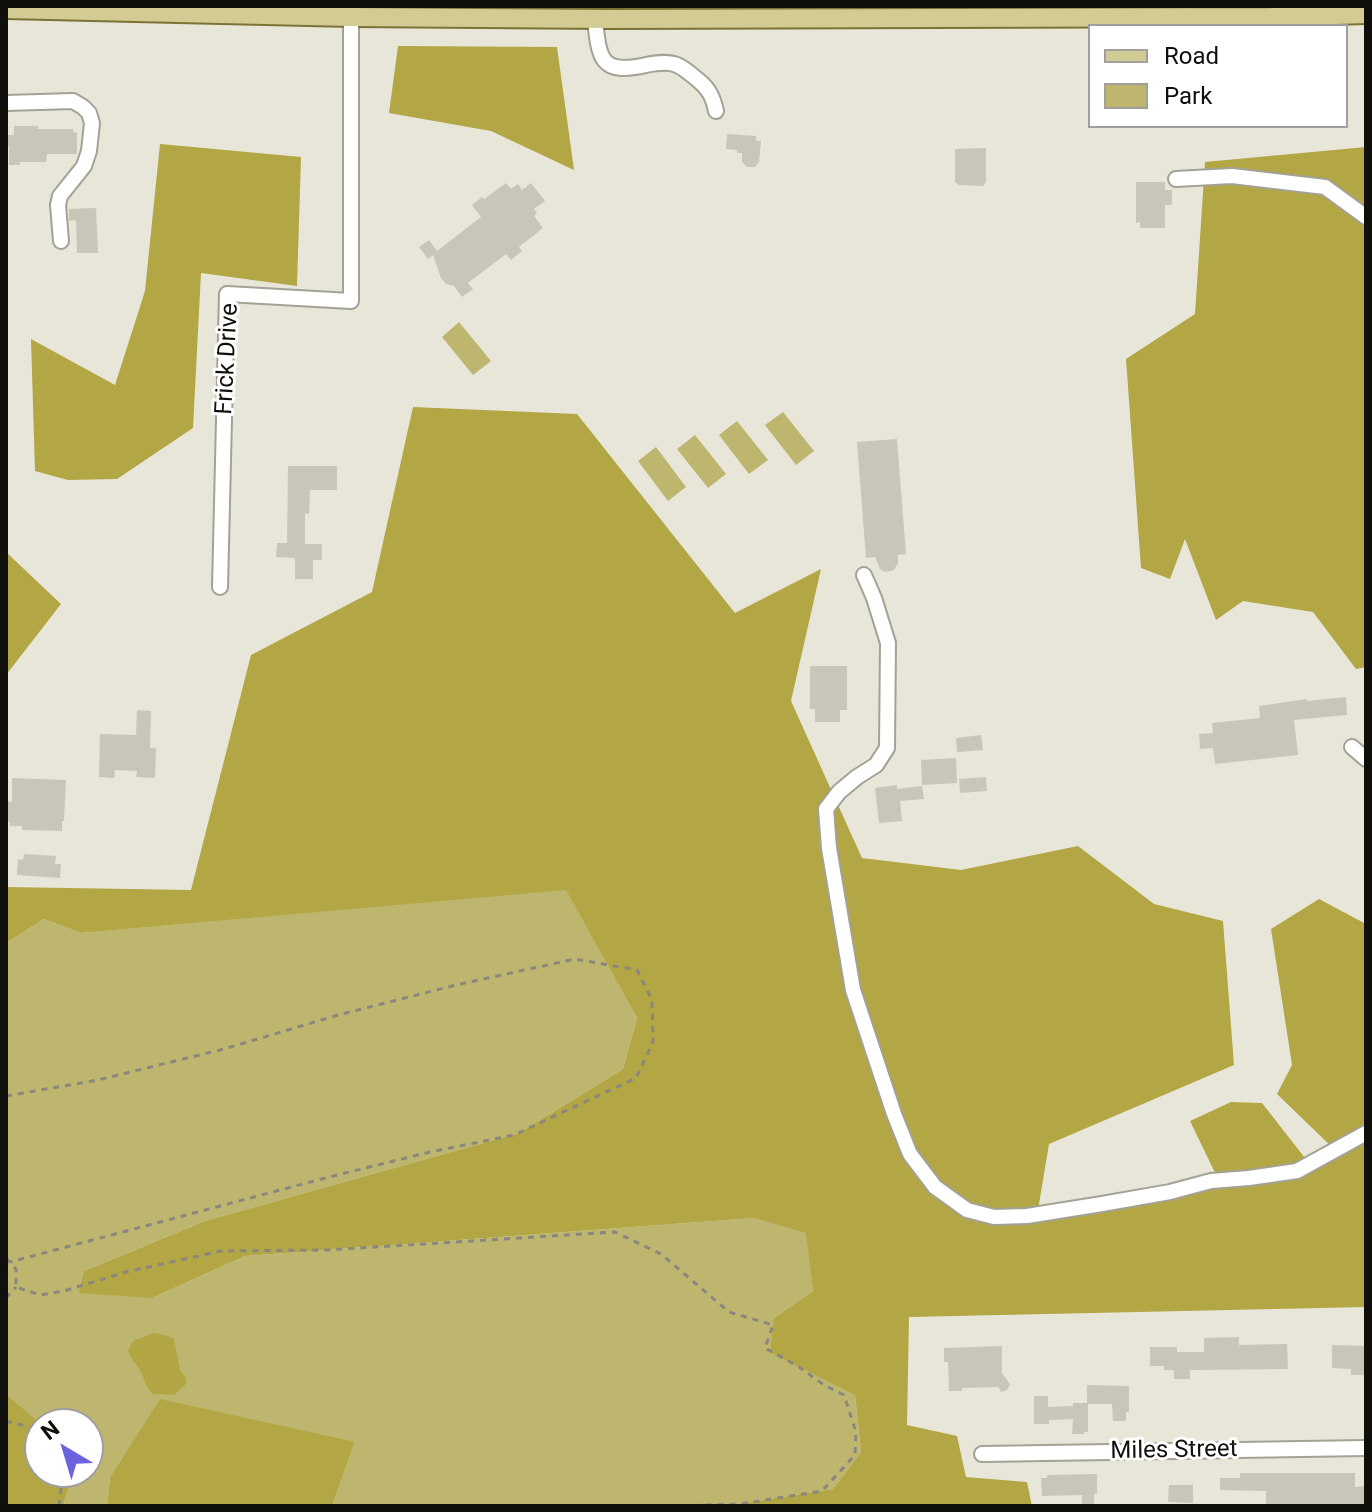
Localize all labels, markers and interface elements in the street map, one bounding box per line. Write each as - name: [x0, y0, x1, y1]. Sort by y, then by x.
- legend: [1088, 24, 1348, 128]
- text: Road: [1164, 42, 1219, 70]
- text: Park: [1164, 82, 1212, 110]
- street label: Frick Drive: [211, 303, 245, 415]
- north arrow: [24, 1408, 104, 1488]
- text: N: [36, 1416, 64, 1445]
- street label: Miles Street: [1110, 1435, 1238, 1467]

